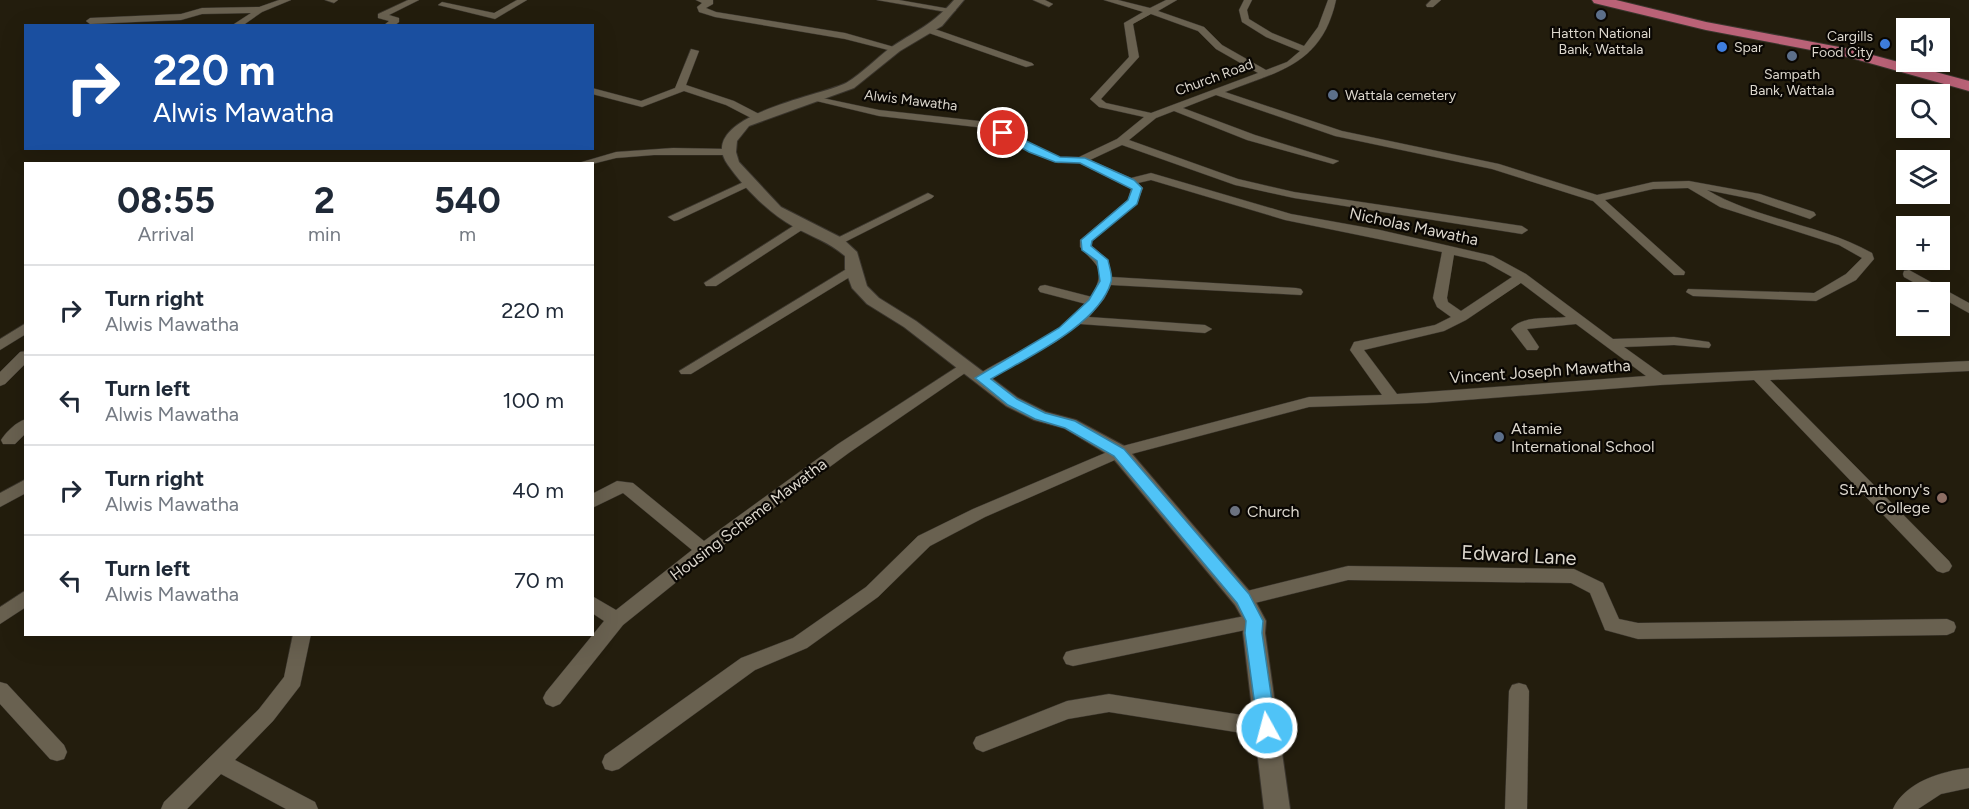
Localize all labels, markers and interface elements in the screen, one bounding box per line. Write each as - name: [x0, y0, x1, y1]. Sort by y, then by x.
- marker: Hatton National Bank, Wattala: [1594, 8, 1608, 22]
- map controls: [1896, 18, 1950, 336]
- button: sound: [1896, 18, 1950, 72]
- place label: Hatton National Bank, Wattala: [1551, 25, 1651, 58]
- place label: Cargills Food City: [1812, 28, 1874, 61]
- marker: Cargills Food City: [1878, 37, 1892, 51]
- place label: Spar: [1734, 39, 1763, 56]
- marker: Spar: [1715, 40, 1729, 54]
- text: 220 m: [153, 45, 275, 96]
- icon: right: [54, 48, 132, 126]
- marker: Sampath Bank, Wattala: [1785, 49, 1799, 63]
- street label: Church Road: [1173, 56, 1255, 99]
- place label: Sampath Bank, Wattala: [1750, 66, 1834, 99]
- button: search: [1896, 84, 1950, 138]
- street label: Alwis Mawatha: [863, 86, 959, 115]
- place label: Wattala cemetery: [1345, 87, 1457, 104]
- marker: Wattala cemetery: [1326, 88, 1340, 102]
- text: Alwis Mawatha: [153, 96, 334, 129]
- pin: [977, 107, 1028, 158]
- icon: arrive: [986, 116, 1019, 149]
- button: layers: [1896, 150, 1950, 204]
- text: 08:55: [117, 179, 215, 222]
- text: 2: [314, 179, 335, 222]
- text: 540: [434, 179, 501, 222]
- street label: Nicholas Mawatha: [1348, 204, 1480, 249]
- button: +: [1896, 216, 1950, 270]
- text: Arrival: [138, 222, 194, 246]
- text: min: [308, 222, 341, 246]
- text: m: [459, 222, 476, 246]
- button: −: [1896, 282, 1950, 336]
- text: Turn right: [105, 285, 204, 312]
- icon: right: [54, 294, 87, 327]
- text: 220 m: [501, 297, 564, 324]
- text: Alwis Mawatha: [105, 312, 239, 336]
- street label: Vincent Joseph Mawatha: [1449, 356, 1631, 387]
- text: Turn left: [105, 375, 191, 402]
- icon: left: [54, 384, 87, 417]
- text: 100 m: [503, 387, 564, 414]
- text: Alwis Mawatha: [105, 402, 239, 426]
- place label: Atamie International School: [1511, 419, 1655, 456]
- marker: Atamie International School: [1492, 430, 1506, 444]
- street label: Housing Scheme Mawatha: [666, 454, 830, 585]
- text: Turn right: [105, 465, 204, 492]
- icon: right: [54, 474, 87, 507]
- text: 40 m: [512, 477, 564, 504]
- place label: St.Anthony's College: [1839, 480, 1930, 517]
- marker: St.Anthony's College: [1935, 491, 1949, 505]
- text: Alwis Mawatha: [105, 492, 239, 516]
- place label: Church: [1247, 502, 1299, 521]
- marker: Church: [1228, 504, 1242, 518]
- street label: Edward Lane: [1461, 540, 1577, 570]
- text: Turn left: [105, 555, 191, 582]
- icon: left: [54, 564, 87, 597]
- text: 70 m: [514, 567, 564, 594]
- text: Alwis Mawatha: [105, 582, 239, 606]
- position arrow: [1235, 696, 1299, 760]

